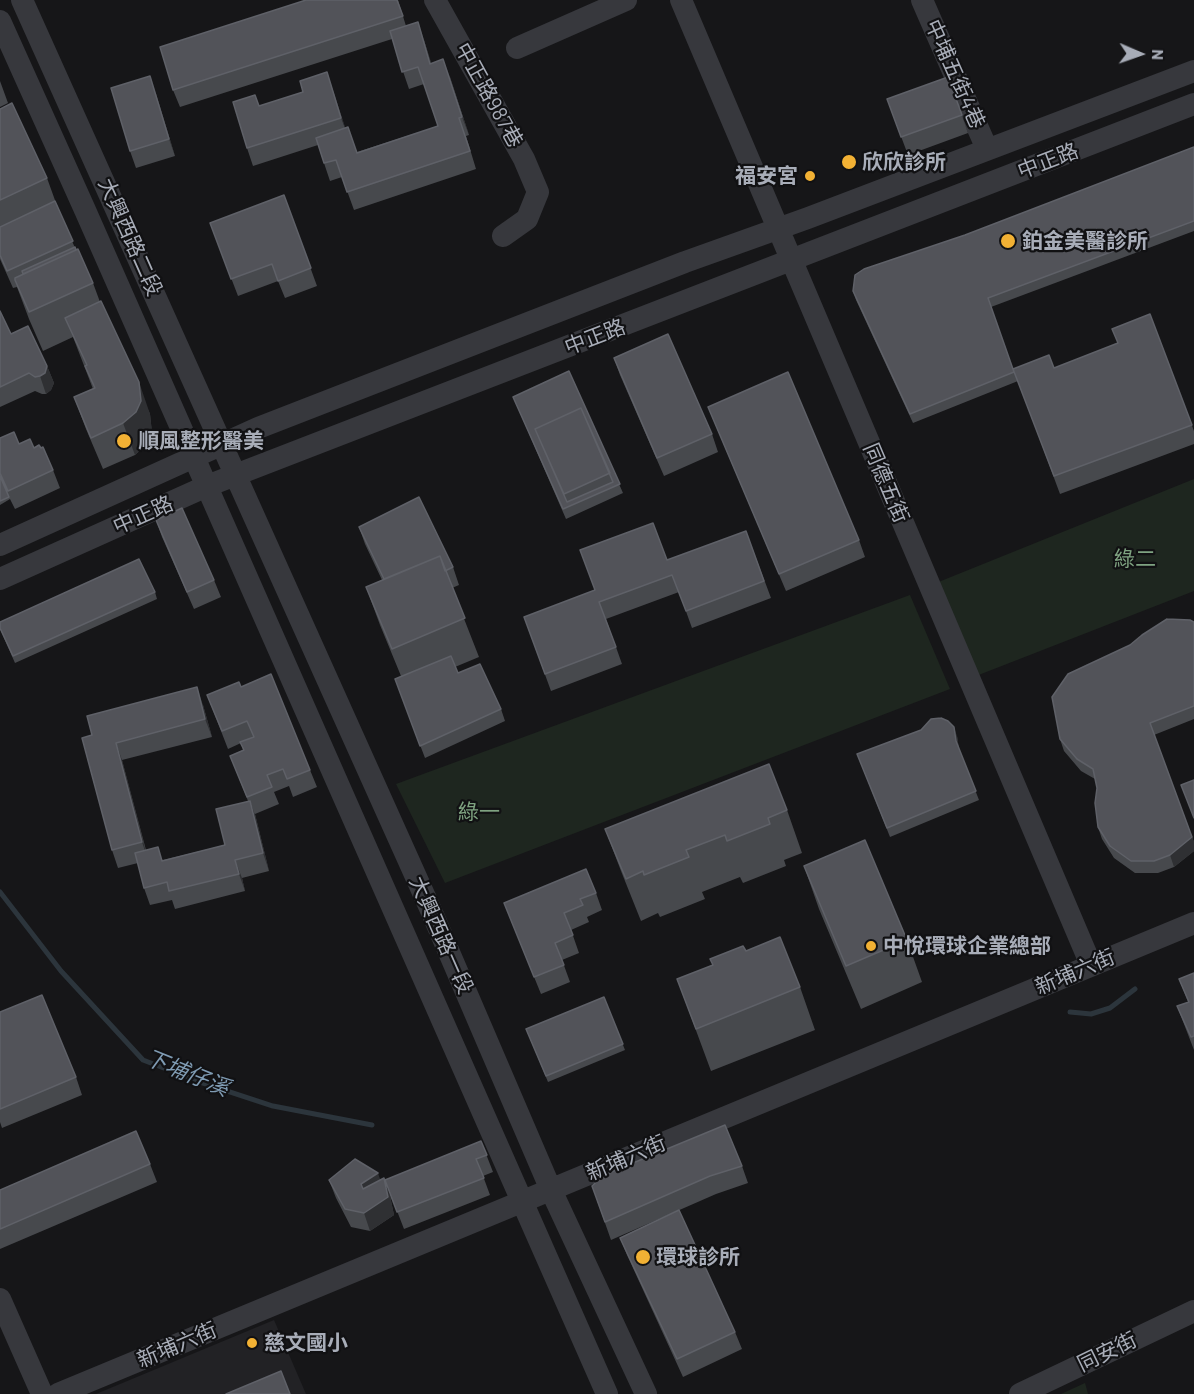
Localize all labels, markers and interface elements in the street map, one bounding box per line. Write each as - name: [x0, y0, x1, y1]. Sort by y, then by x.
- street label: 中埔五街4巷: [920, 16, 990, 132]
- north arrow: [1110, 24, 1170, 84]
- street label: 中正路987巷: [450, 38, 528, 152]
- text: N: [1149, 49, 1168, 60]
- street label: 中正路: [1014, 138, 1082, 184]
- place label: 欣欣診所: [862, 149, 946, 175]
- marker: 欣欣診所: [840, 153, 858, 171]
- place label: 福安宮: [735, 163, 798, 189]
- marker: 福安宮: [803, 169, 817, 183]
- street label: 大興西路二段: [93, 174, 167, 300]
- place label: 鉑金美醫診所: [1022, 228, 1148, 254]
- marker: 鉑金美醫診所: [999, 232, 1017, 250]
- street label: 中正路: [561, 314, 629, 360]
- place label: 順風整形醫美: [138, 428, 264, 454]
- marker: 順風整形醫美: [115, 432, 133, 450]
- street label: 同德五街: [858, 439, 914, 527]
- street label: 中正路: [109, 491, 177, 539]
- park label: 綠二: [1114, 546, 1156, 572]
- park label: 綠一: [458, 799, 500, 825]
- street label: 大興西路一段: [404, 872, 478, 998]
- place label: 中悅環球企業總部: [883, 933, 1051, 959]
- marker: 中悅環球企業總部: [864, 939, 878, 953]
- street label: 新埔六街: [1031, 944, 1119, 1000]
- water label: 下埔仔溪: [141, 1044, 233, 1102]
- street label: 新埔六街: [582, 1130, 670, 1186]
- place label: 環球診所: [656, 1244, 740, 1270]
- marker: 環球診所: [634, 1248, 652, 1266]
- street label: 新埔六街: [133, 1317, 221, 1373]
- street label: 同安街: [1073, 1327, 1141, 1377]
- place label: 慈文國小: [264, 1330, 348, 1356]
- marker: 慈文國小: [245, 1336, 259, 1350]

